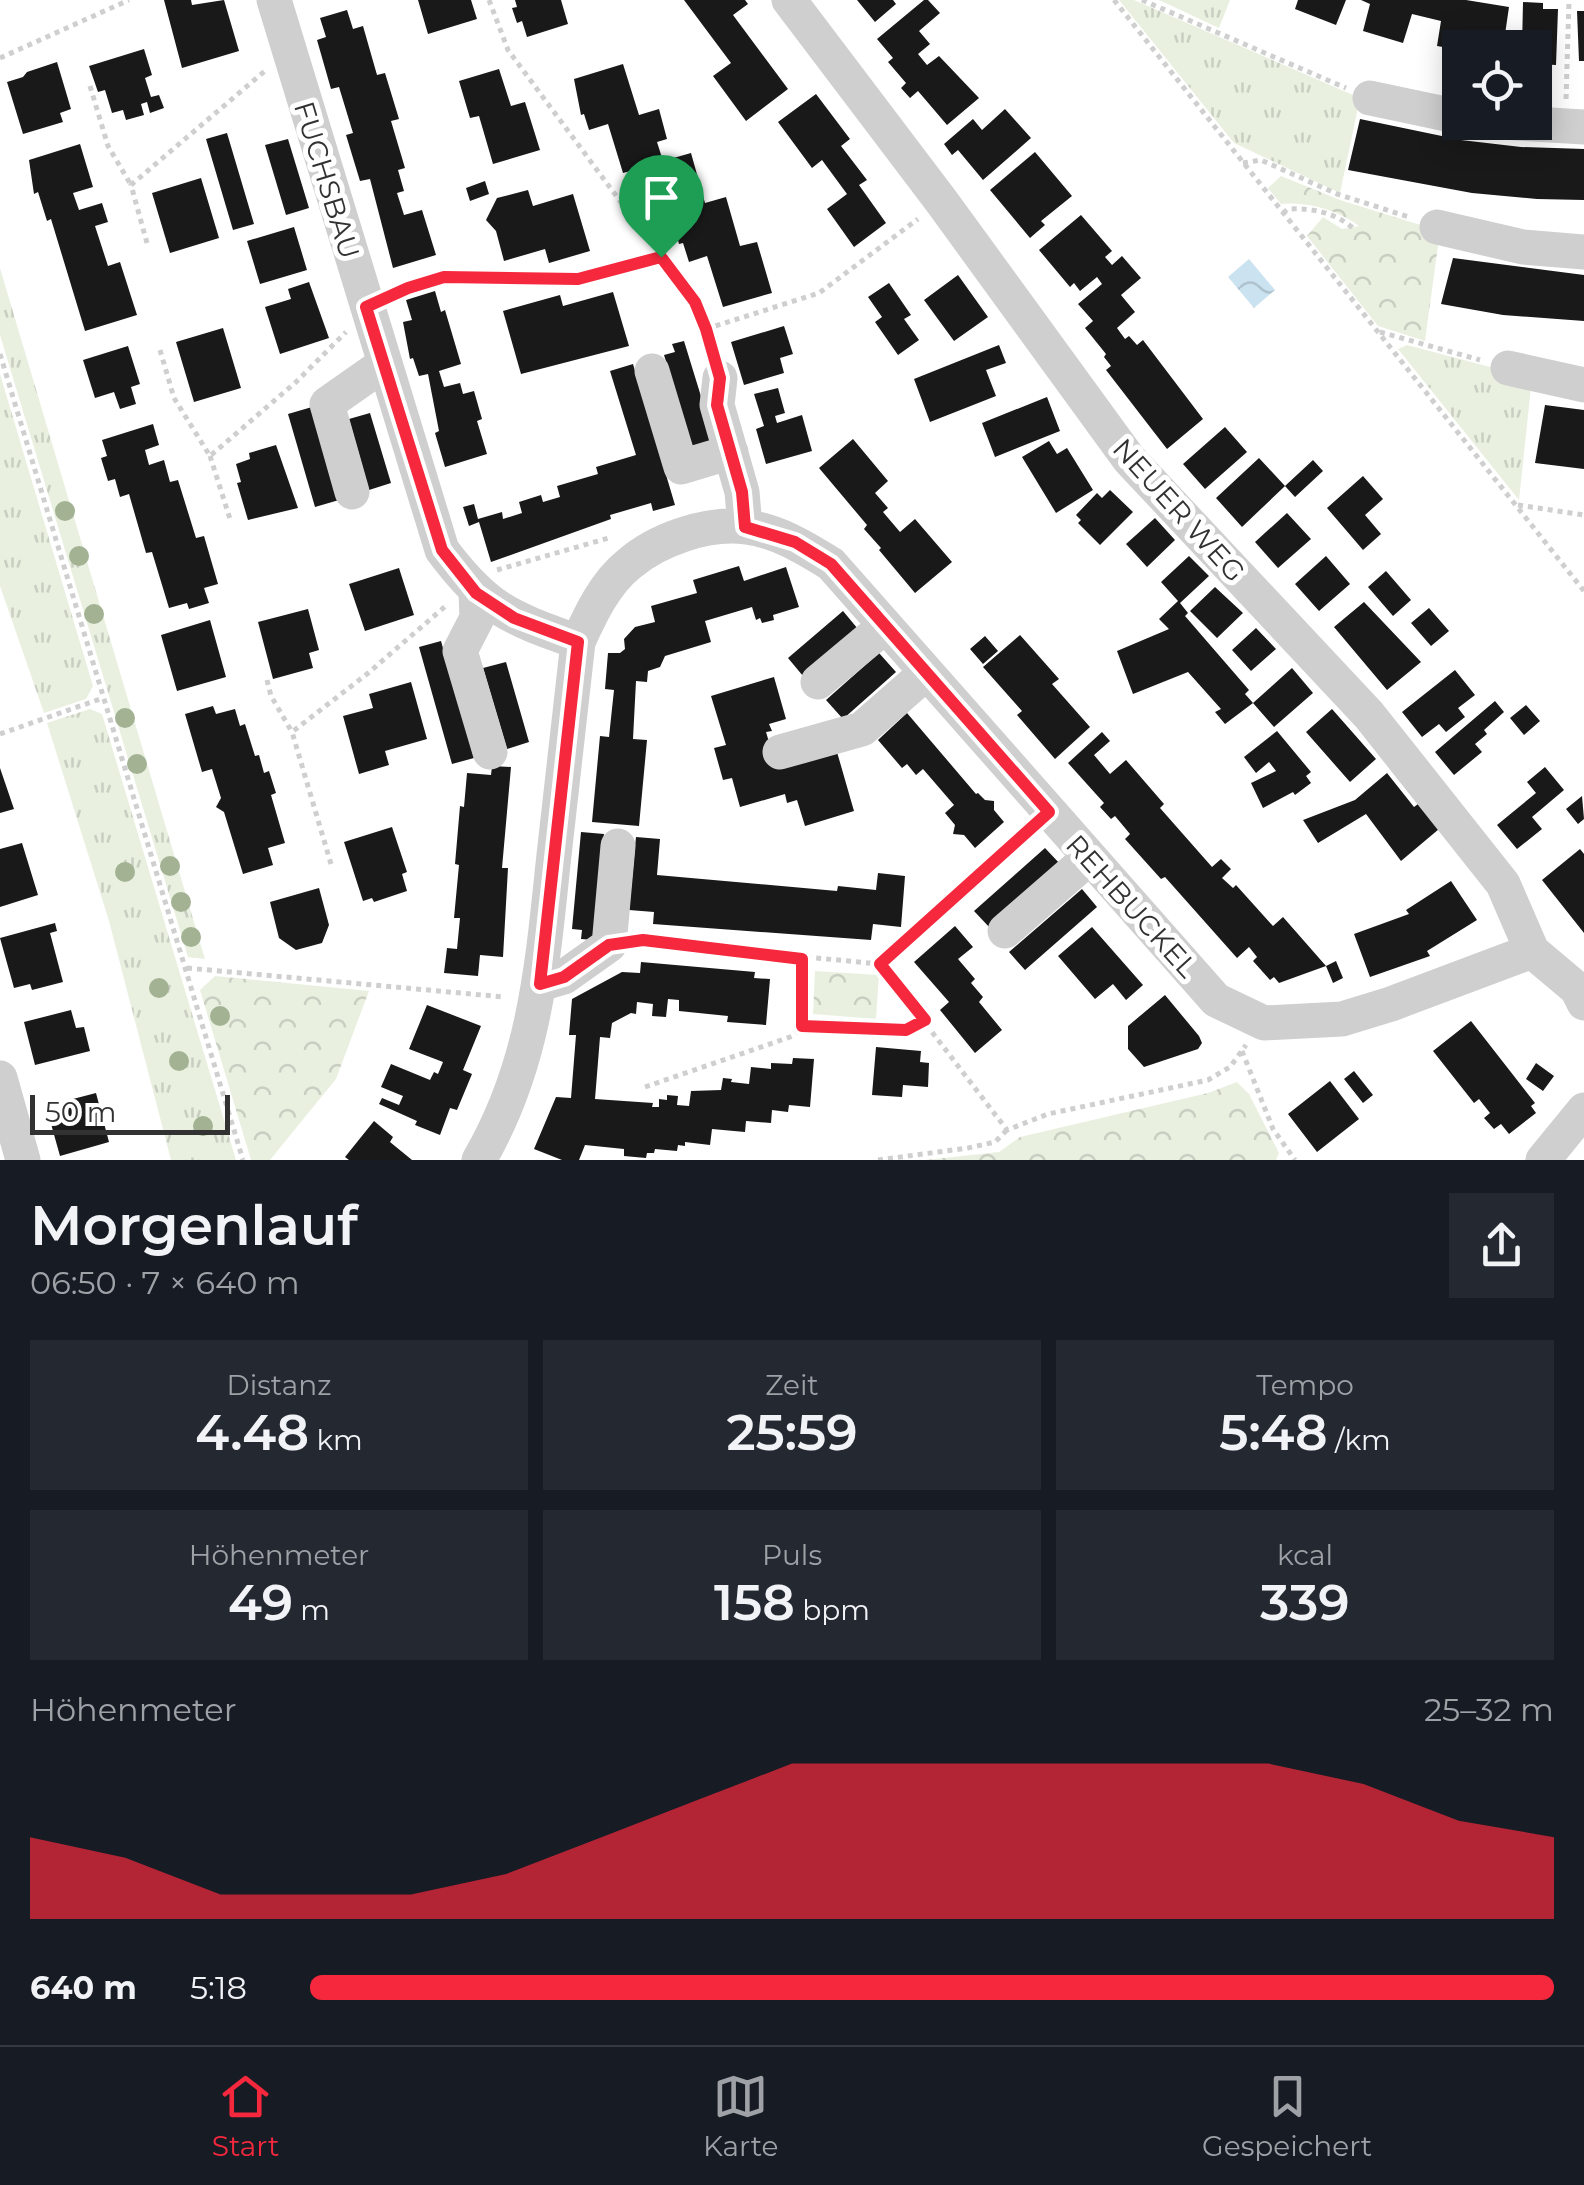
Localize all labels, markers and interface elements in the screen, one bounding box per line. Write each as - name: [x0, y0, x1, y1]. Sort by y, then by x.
- map controls: [1442, 30, 1552, 140]
- button: locate: [1442, 30, 1552, 140]
- street label: FUCHSBAU: [287, 97, 367, 263]
- pin: [619, 155, 704, 258]
- icon: arrive: [634, 170, 689, 225]
- street label: NEUER WEG: [1106, 431, 1252, 589]
- street label: REHBUCKEL: [1059, 828, 1205, 985]
- scale bar: [30, 1090, 230, 1134]
- text: 50 m: [45, 1095, 116, 1129]
- text: Morgenlauf: [30, 1192, 358, 1259]
- button: share: [1449, 1193, 1554, 1298]
- text: 06:50 · 7 × 640 m: [30, 1263, 300, 1302]
- text: Distanz: [227, 1368, 331, 1402]
- text: Zeit: [765, 1368, 819, 1402]
- text: Tempo: [1256, 1368, 1354, 1402]
- text: 4.48: [195, 1402, 309, 1463]
- text: 25:59: [726, 1402, 858, 1463]
- text: 5:48: [1219, 1402, 1328, 1463]
- text: km: [309, 1423, 363, 1457]
- text: /km: [1328, 1423, 1391, 1457]
- text: Höhenmeter: [189, 1538, 369, 1572]
- text: Puls: [762, 1538, 822, 1572]
- text: kcal: [1277, 1538, 1333, 1572]
- text: 49: [228, 1572, 293, 1633]
- text: 158: [714, 1572, 795, 1633]
- text: 339: [1260, 1572, 1350, 1633]
- text: m: [293, 1593, 330, 1627]
- text: bpm: [795, 1593, 870, 1627]
- text: Höhenmeter: [30, 1690, 237, 1729]
- text: 25–32 m: [1424, 1690, 1554, 1729]
- text: 640 m: [30, 1968, 137, 2007]
- text: 5:18: [190, 1968, 247, 2007]
- tab: Start: [212, 2069, 279, 2163]
- tab: Karte: [703, 2069, 778, 2163]
- tab: Gespeichert: [1202, 2069, 1372, 2163]

